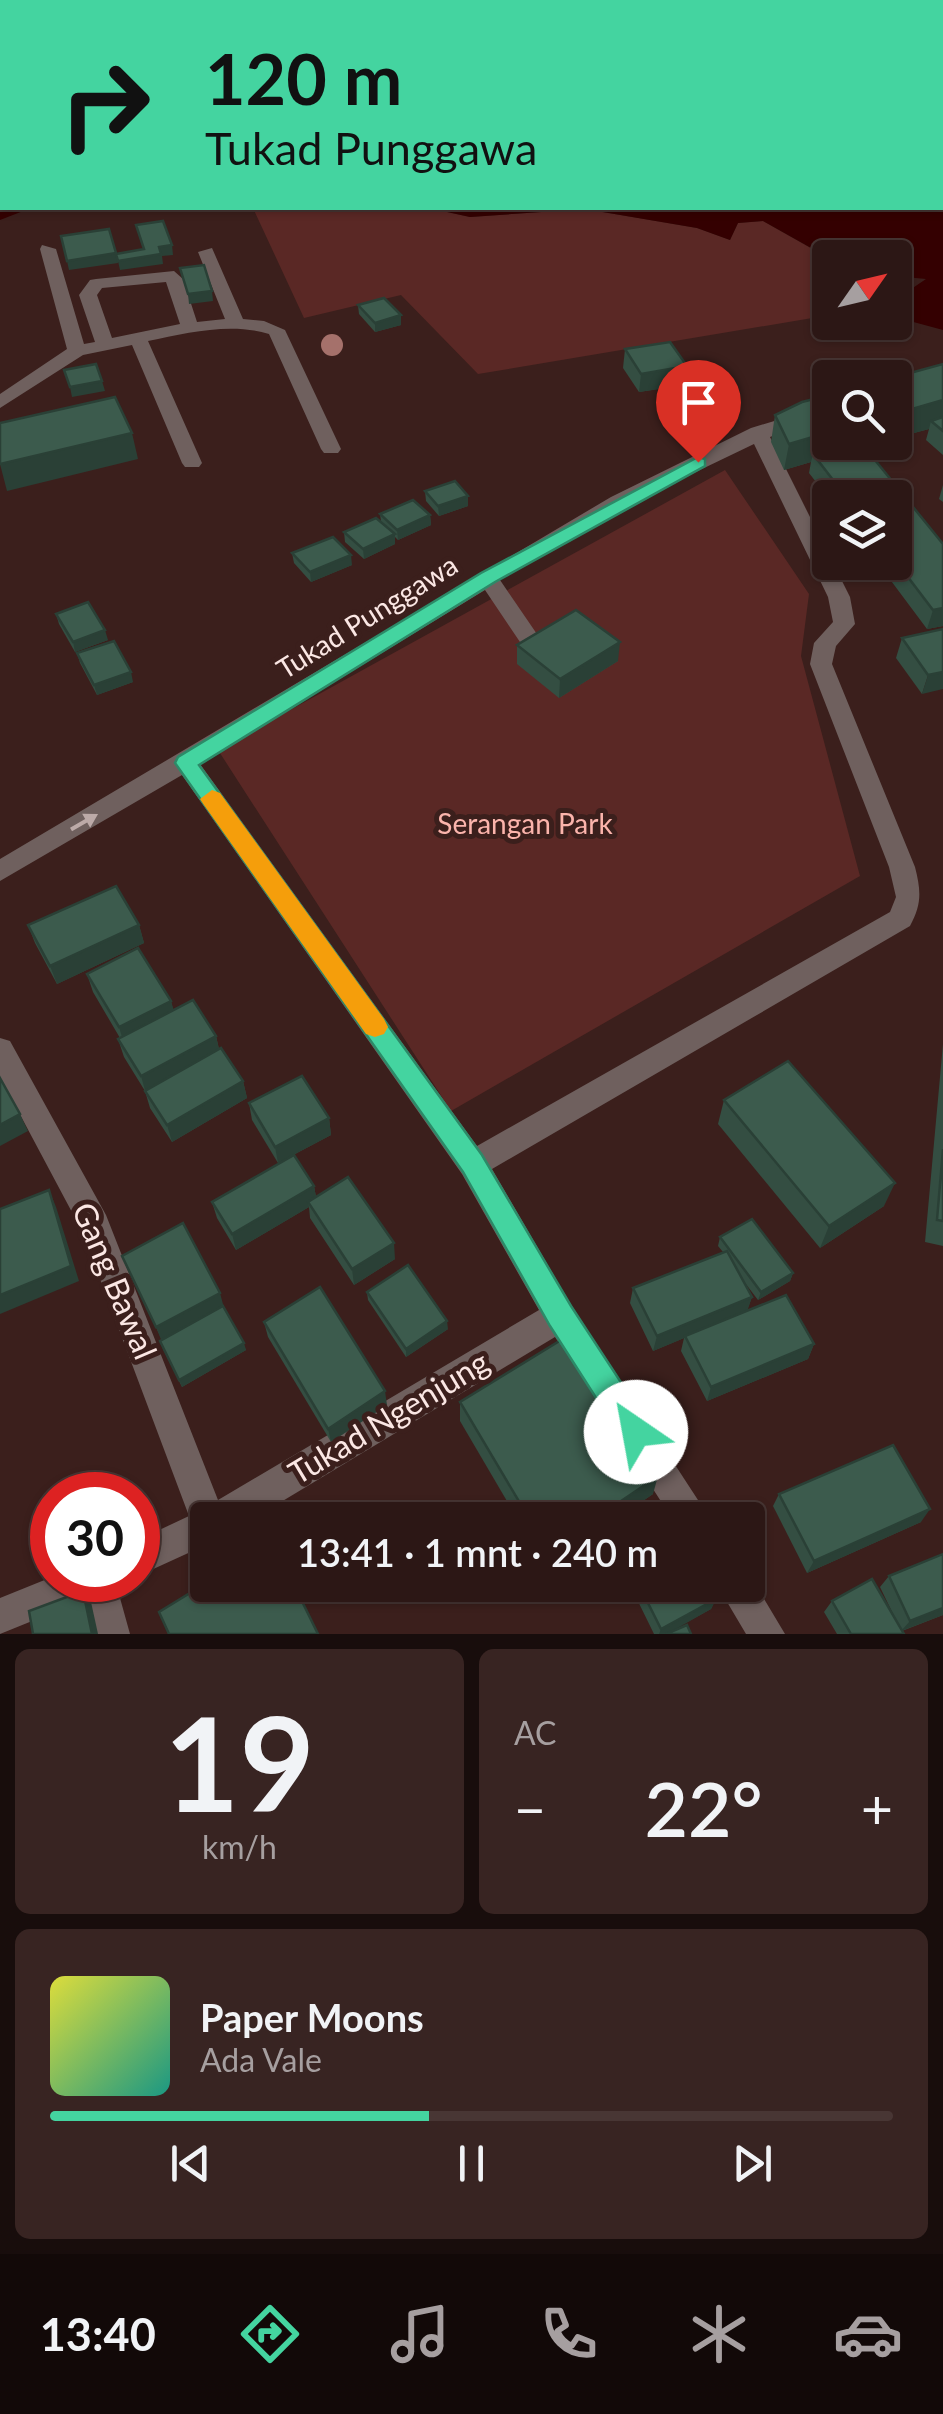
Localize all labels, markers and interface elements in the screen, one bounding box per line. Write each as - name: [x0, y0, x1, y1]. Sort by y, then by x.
- text: 120 m: [205, 36, 402, 120]
- icon: right: [40, 40, 170, 170]
- text: Tukad Punggawa: [205, 121, 537, 175]
- north arrow: [812, 240, 912, 340]
- map controls: [812, 240, 912, 580]
- pin: [656, 360, 741, 463]
- button: search: [812, 360, 912, 460]
- icon: arrive: [671, 375, 726, 430]
- button: layers: [812, 480, 912, 580]
- street label: Tukad Punggawa: [270, 547, 463, 685]
- park label: Serangan Park: [437, 806, 613, 840]
- one-way arrow: [70, 814, 98, 832]
- street label: Gang Bawal: [65, 1196, 166, 1365]
- street label: Tukad Ngenjung: [281, 1342, 495, 1492]
- position arrow: [584, 1380, 688, 1484]
- speed limit sign: 30: [30, 1472, 160, 1602]
- text: 13:41 · 1 mnt · 240 m: [297, 1529, 658, 1575]
- text: 19: [164, 1684, 315, 1840]
- text: AC: [514, 1713, 556, 1752]
- text: 22°: [644, 1763, 763, 1853]
- text: −: [514, 1775, 546, 1841]
- text: +: [861, 1775, 893, 1841]
- text: km/h: [202, 1827, 277, 1866]
- text: Paper Moons: [200, 1994, 424, 2040]
- text: Ada Vale: [200, 2040, 322, 2079]
- icon: previous: [163, 2136, 218, 2191]
- icon: pause: [444, 2136, 499, 2191]
- icon: next: [725, 2136, 780, 2191]
- icon: directions: [235, 2299, 305, 2369]
- icon: music: [385, 2299, 455, 2369]
- icon: phone: [534, 2299, 604, 2369]
- icon: climate: [684, 2299, 754, 2369]
- icon: car: [833, 2299, 903, 2369]
- text: 13:40: [40, 2307, 156, 2361]

